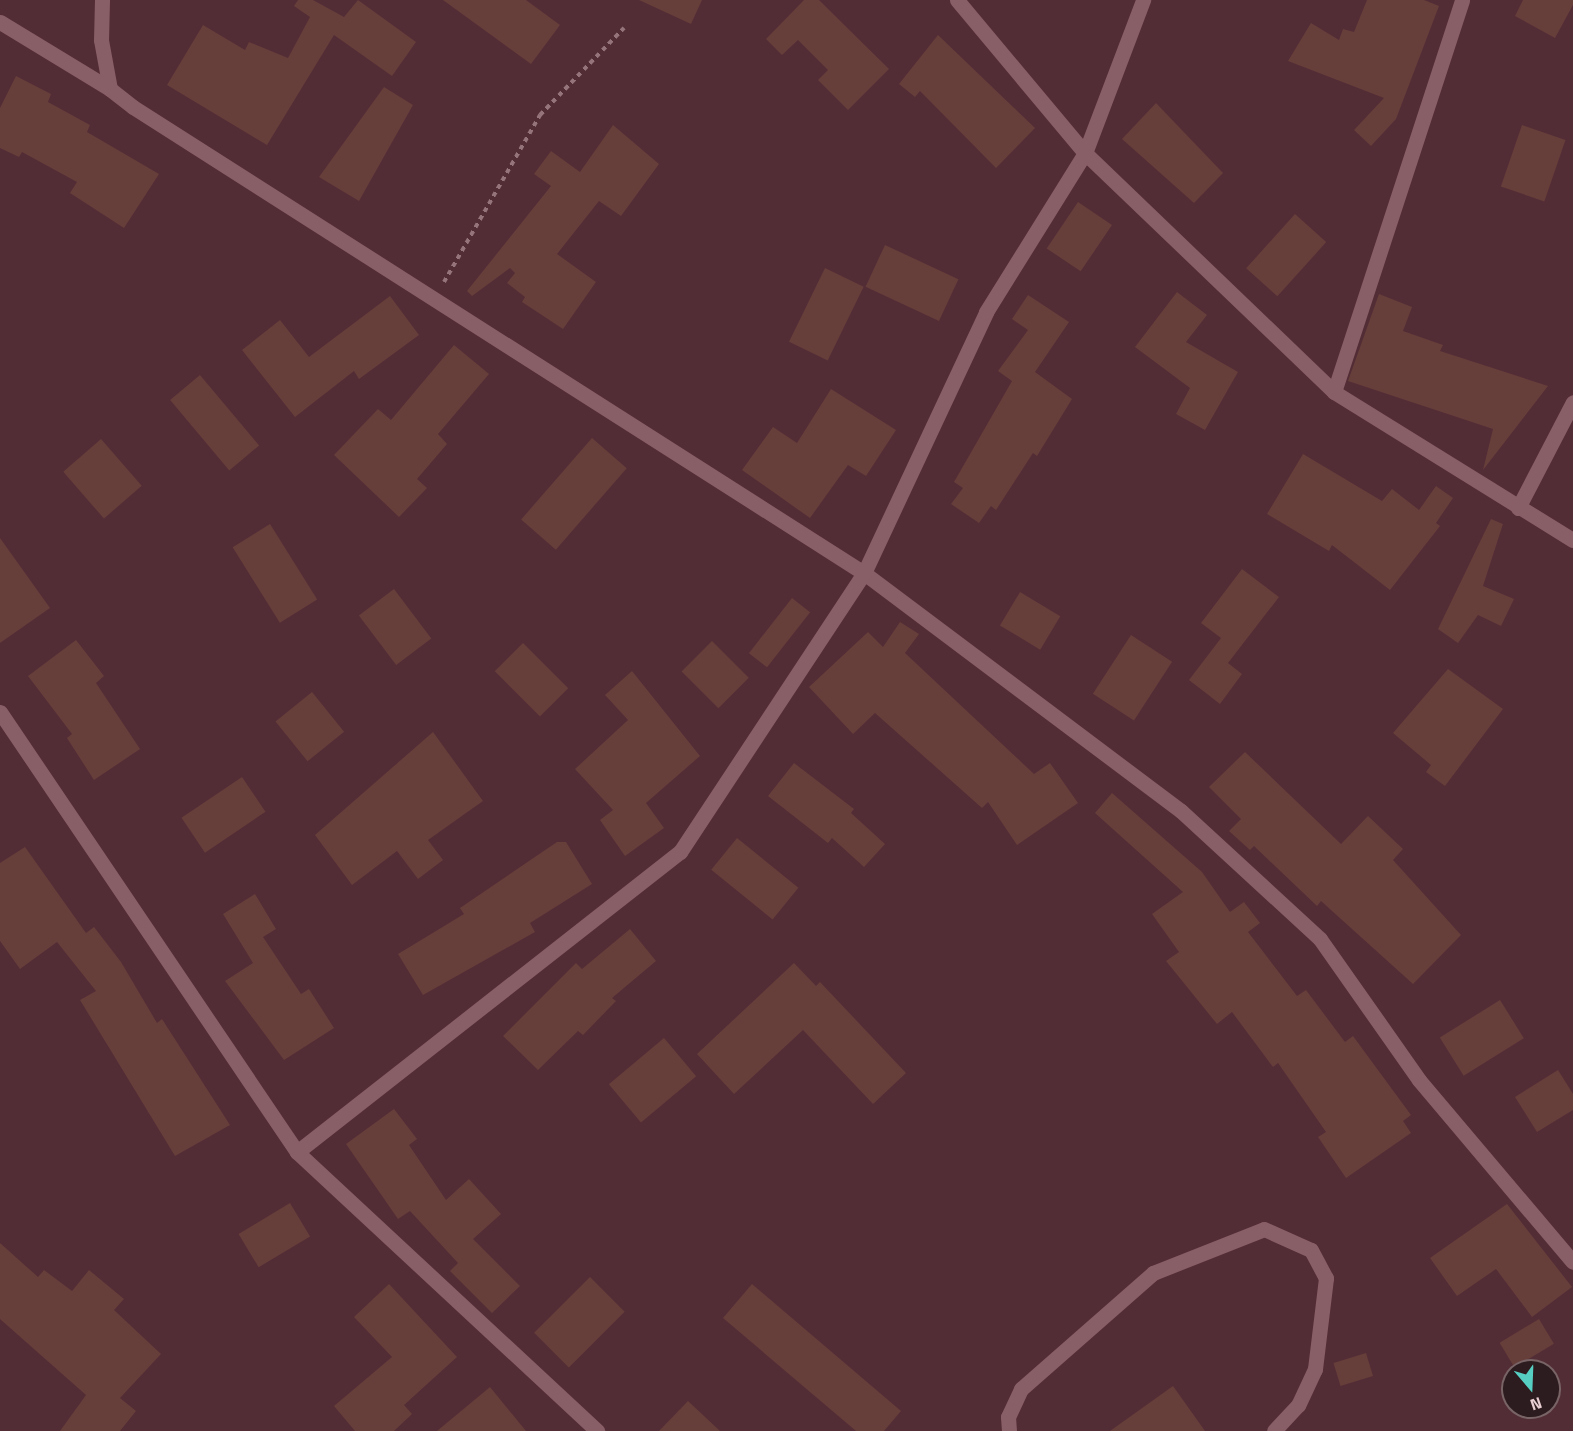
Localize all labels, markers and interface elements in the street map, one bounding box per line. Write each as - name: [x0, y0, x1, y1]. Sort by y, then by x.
- north arrow: [1501, 1359, 1561, 1419]
- text: N: [1527, 1391, 1545, 1417]

